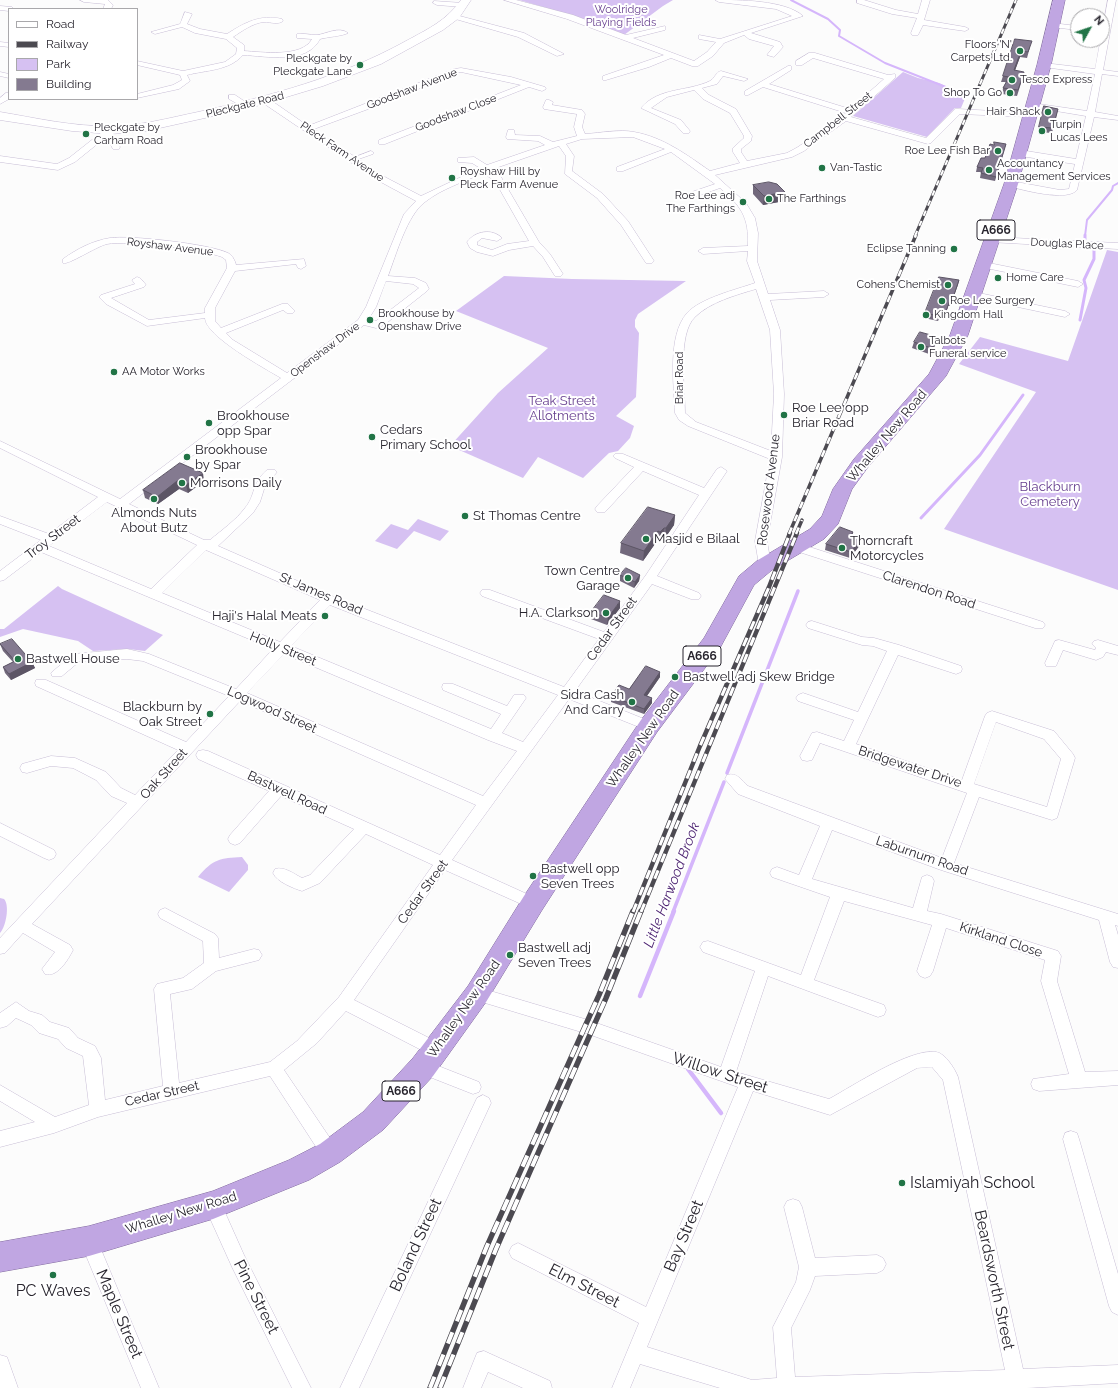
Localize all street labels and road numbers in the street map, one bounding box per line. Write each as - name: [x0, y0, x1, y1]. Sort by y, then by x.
- street label: Goodshaw Avenue: [365, 66, 459, 112]
- street label: Pleckgate Road: [205, 89, 285, 121]
- street label: Campbell Street: [801, 89, 875, 151]
- street label: Goodshaw Close: [414, 91, 498, 135]
- street label: Pleck Farm Avenue: [298, 119, 386, 185]
- road number: A666: [977, 220, 1015, 240]
- street label: Royshaw Avenue: [126, 235, 214, 259]
- street label: Douglas Place: [1030, 235, 1104, 253]
- street label: Openshaw Drive: [288, 320, 362, 380]
- street label: Briar Road: [673, 352, 687, 404]
- street label: Whalley New Road: [844, 387, 930, 485]
- street label: Rosewood Avenue: [754, 433, 784, 547]
- street label: Troy Street: [22, 511, 84, 563]
- street label: Clarendon Road: [880, 568, 978, 612]
- street label: St James Road: [277, 569, 365, 619]
- street label: Cedar Street: [583, 594, 641, 664]
- street label: Holly Street: [247, 629, 319, 669]
- road number: A666: [683, 646, 721, 666]
- street label: Logwood Street: [225, 683, 319, 737]
- street label: Whalley New Road: [603, 687, 683, 791]
- street label: Bridgewater Drive: [856, 743, 964, 791]
- street label: Oak Street: [137, 745, 191, 803]
- street label: Bastwell Road: [245, 768, 329, 818]
- street label: Laburnum Road: [874, 833, 970, 879]
- street label: Cedar Street: [394, 857, 452, 927]
- street label: Kirkland Close: [958, 919, 1044, 961]
- street label: Whalley New Road: [424, 957, 504, 1061]
- street label: Willow Street: [670, 1048, 770, 1098]
- street label: Cedar Street: [123, 1078, 201, 1110]
- road number: A666: [382, 1081, 420, 1101]
- street label: Whalley New Road: [123, 1189, 239, 1237]
- street label: Boland Street: [386, 1195, 446, 1295]
- street label: Bay Street: [660, 1197, 708, 1275]
- street label: Beardsworth Street: [970, 1208, 1018, 1352]
- street label: Pine Street: [229, 1257, 283, 1337]
- street label: Elm Street: [545, 1260, 623, 1312]
- street label: Maple Street: [92, 1267, 146, 1361]

